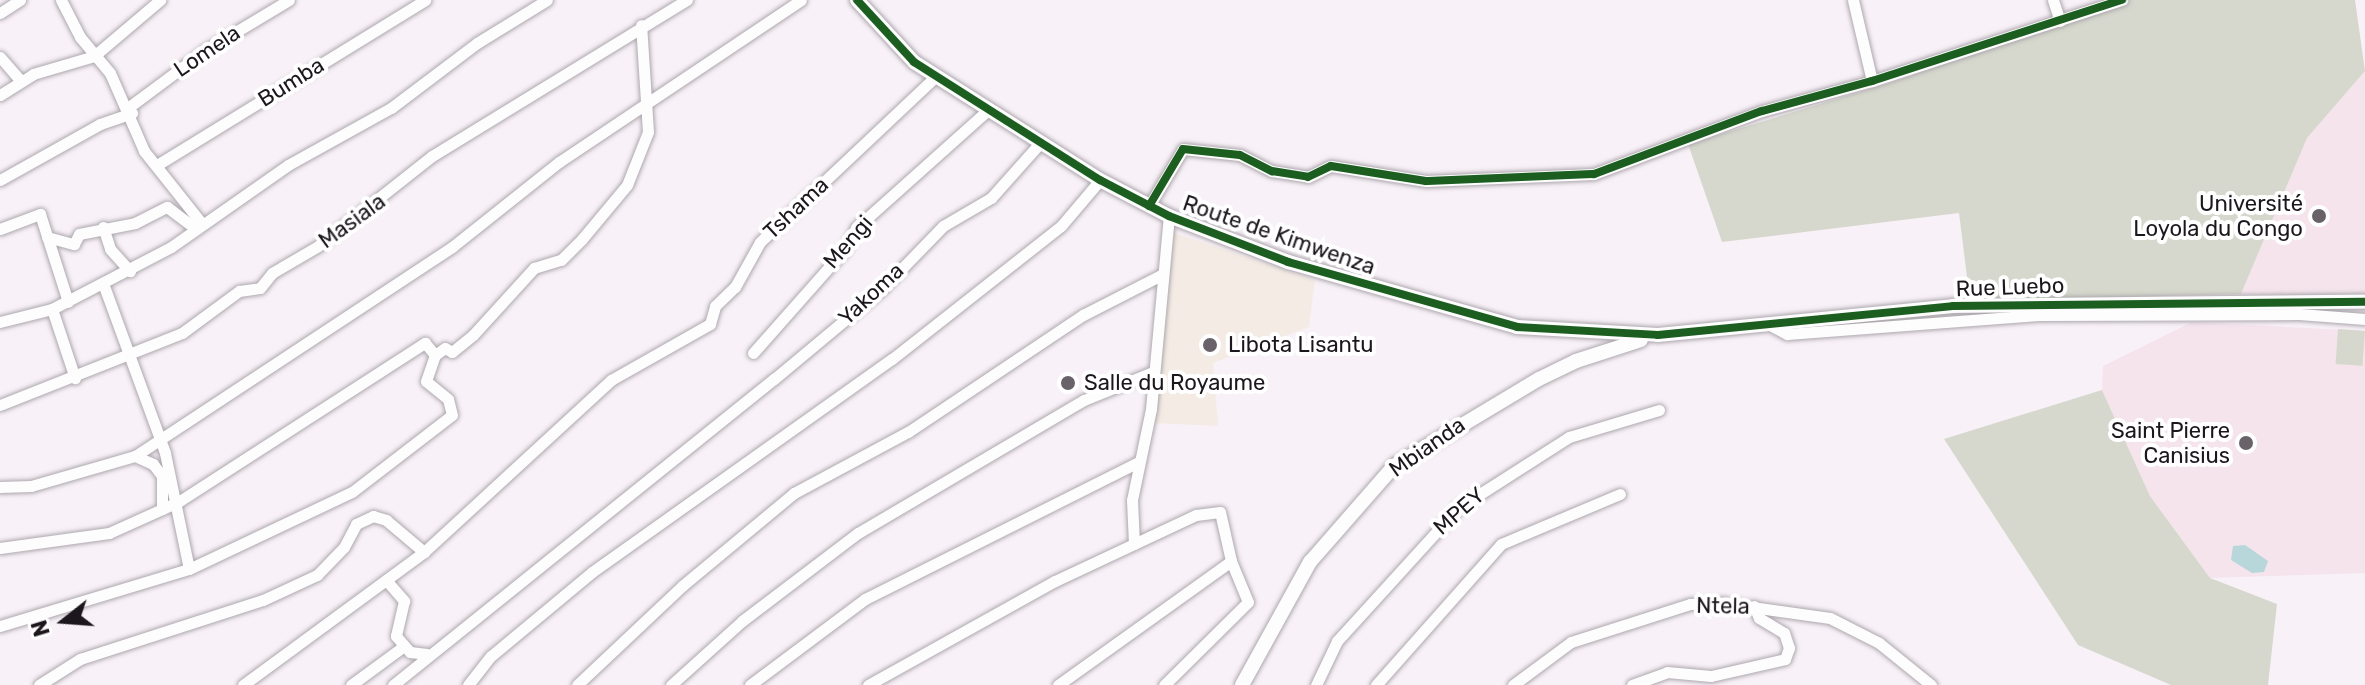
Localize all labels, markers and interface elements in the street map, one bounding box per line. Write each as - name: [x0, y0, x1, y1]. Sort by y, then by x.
- street label: Lomela: [169, 19, 245, 83]
- street label: Bumba: [253, 52, 329, 112]
- street label: Tshama: [758, 171, 834, 245]
- street label: Masiala: [314, 188, 390, 254]
- street label: Route de Kimwenza: [1179, 190, 1379, 280]
- place label: Université Loyola du Congo: [2133, 190, 2303, 242]
- marker: Université Loyola du Congo: [2310, 207, 2328, 225]
- street label: Mengi: [818, 210, 878, 274]
- street label: Yakoma: [833, 257, 909, 331]
- street label: Rue Luebo: [1955, 272, 2065, 302]
- place label: Libota Lisantu: [1228, 332, 1374, 358]
- marker: Libota Lisantu: [1199, 334, 1221, 356]
- place label: Salle du Royaume: [1084, 370, 1265, 396]
- marker: Salle du Royaume: [1059, 374, 1077, 392]
- street label: Mbianda: [1384, 411, 1470, 483]
- place label: Saint Pierre Canisius: [2111, 417, 2230, 468]
- marker: Saint Pierre Canisius: [2237, 434, 2255, 452]
- street label: MPEY: [1428, 482, 1490, 540]
- north arrow: [24, 581, 104, 661]
- street label: Ntela: [1696, 592, 1750, 620]
- text: N: [25, 617, 56, 640]

